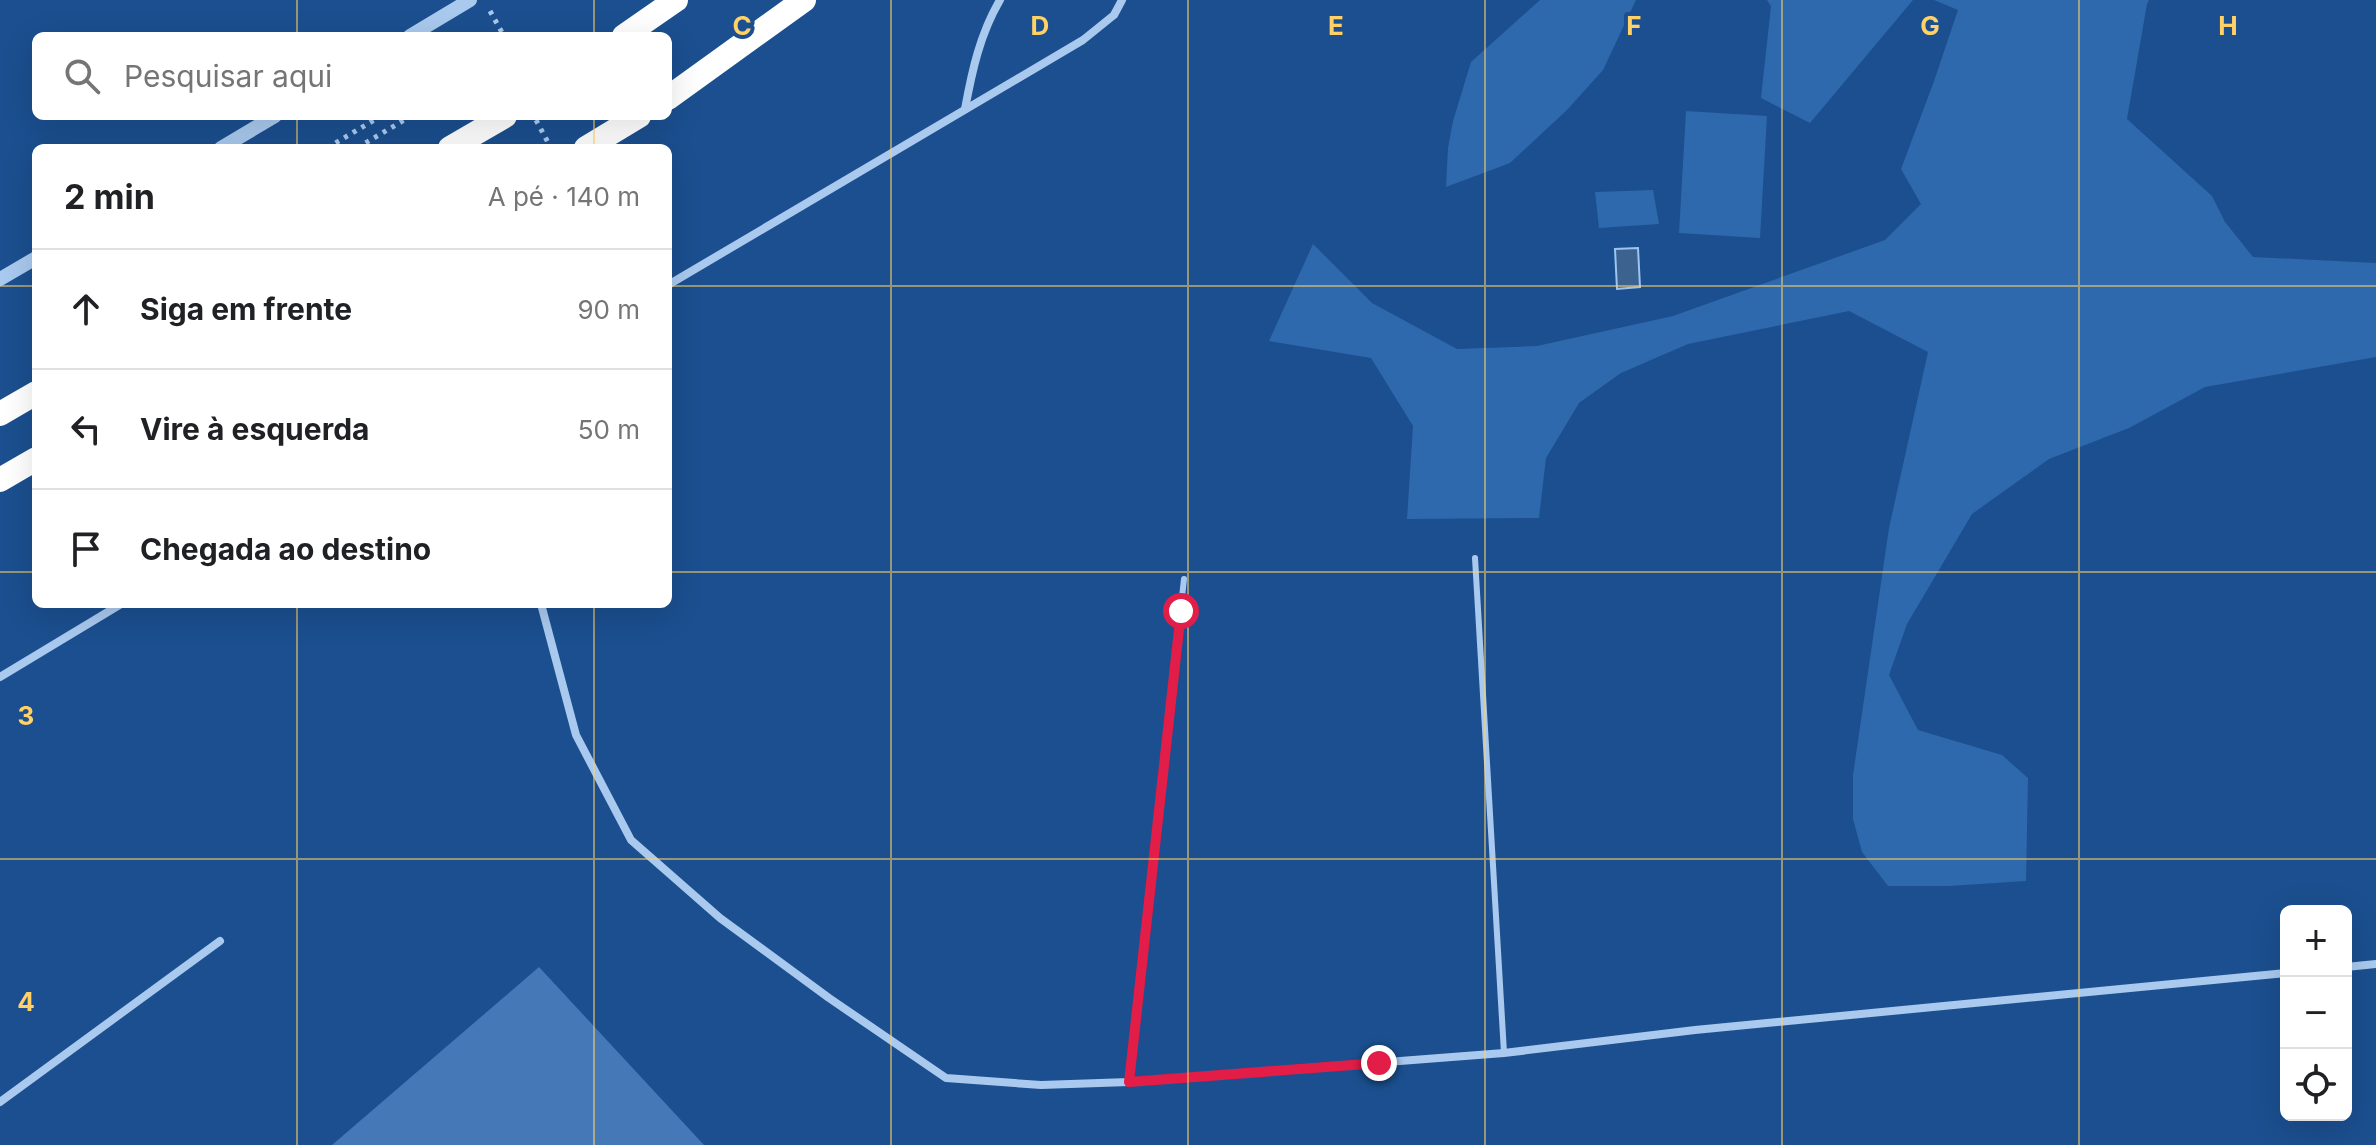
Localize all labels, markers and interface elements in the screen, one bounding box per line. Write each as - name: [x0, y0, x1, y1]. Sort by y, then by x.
- text: C: [732, 10, 752, 41]
- text: D: [1031, 10, 1049, 41]
- text: E: [1328, 10, 1344, 41]
- text: F: [1626, 10, 1642, 41]
- text: G: [1920, 10, 1940, 41]
- text: H: [2218, 10, 2238, 41]
- search box: [32, 32, 672, 120]
- icon: search: [60, 54, 104, 98]
- text: Pesquisar aqui: [124, 58, 332, 94]
- text: 2 min: [64, 176, 155, 217]
- text: A pé · 140 m: [488, 181, 640, 212]
- icon: ahead: [64, 287, 108, 331]
- text: Siga em frente: [140, 291, 352, 327]
- text: 90 m: [577, 294, 640, 325]
- icon: left: [64, 407, 108, 451]
- text: Vire à esquerda: [140, 411, 369, 447]
- text: 50 m: [578, 414, 640, 445]
- icon: arrive: [64, 527, 108, 571]
- text: Chegada ao destino: [140, 531, 431, 567]
- route start: [1163, 593, 1199, 629]
- text: 3: [18, 700, 34, 731]
- map controls: [2280, 905, 2352, 1121]
- button: +: [2280, 905, 2352, 977]
- button: −: [2280, 977, 2352, 1049]
- text: 4: [17, 986, 35, 1017]
- route end: [1361, 1045, 1397, 1081]
- button: locate: [2280, 1049, 2352, 1121]

